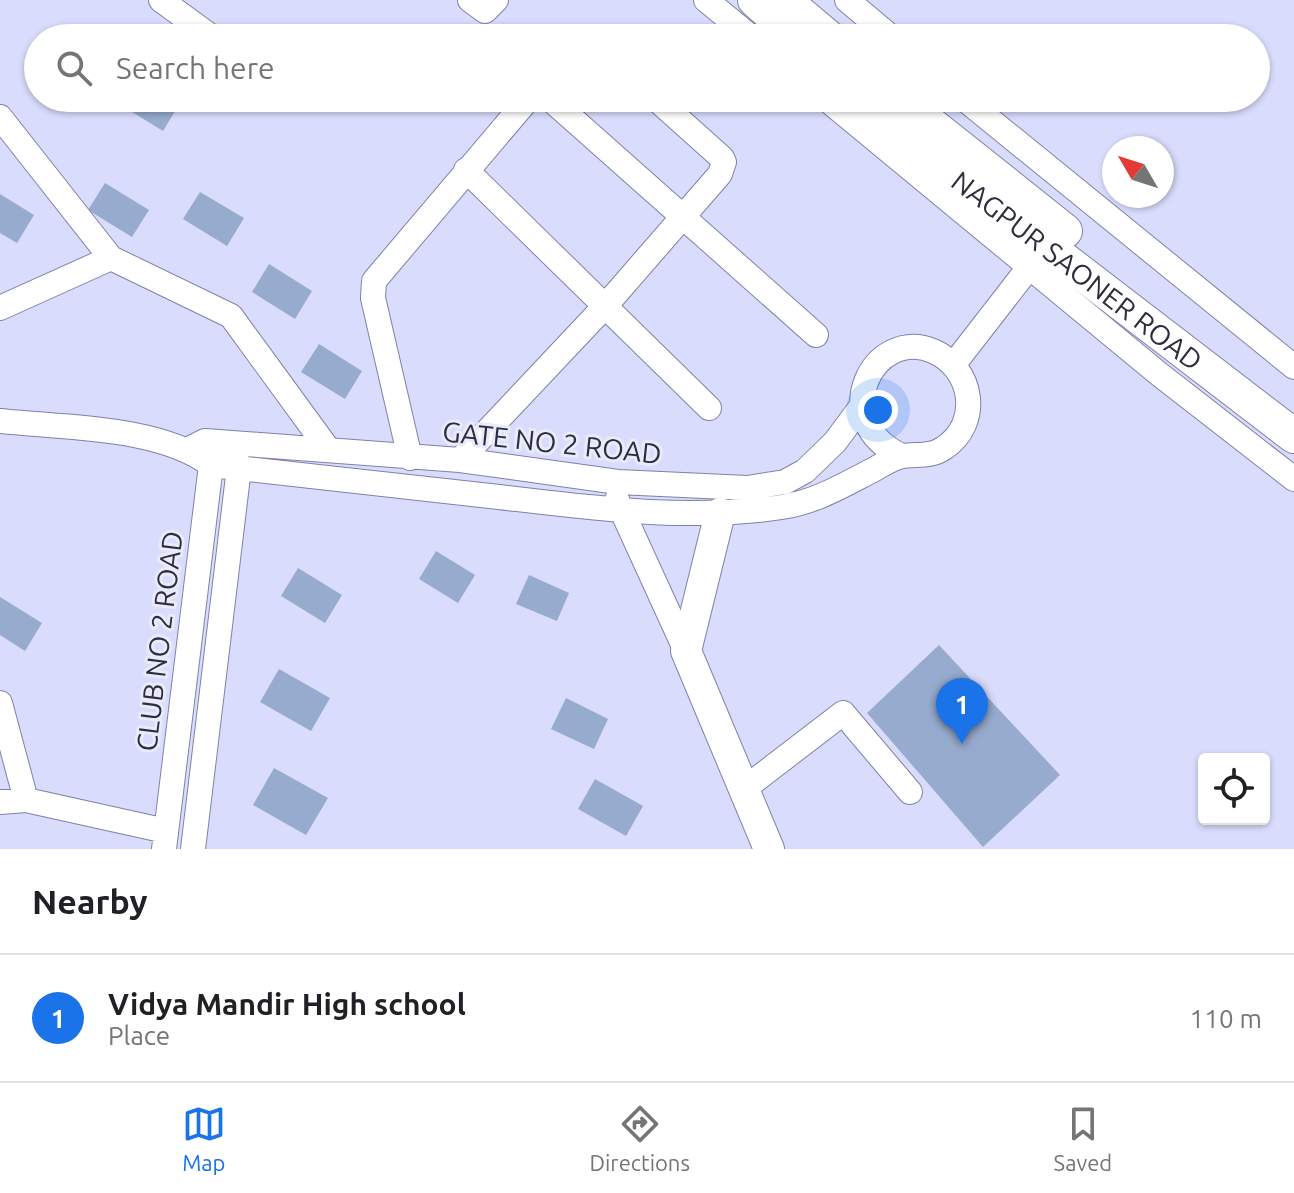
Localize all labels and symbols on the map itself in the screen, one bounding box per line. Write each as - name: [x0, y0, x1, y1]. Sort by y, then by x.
- north arrow: [1102, 136, 1174, 208]
- street label: NAGPUR SAONER ROAD: [946, 164, 1209, 376]
- your location: [858, 390, 898, 430]
- street label: GATE NO 2 ROAD: [441, 415, 663, 469]
- street label: CLUB NO 2 ROAD: [130, 529, 188, 753]
- pin: 1: [936, 678, 988, 744]

